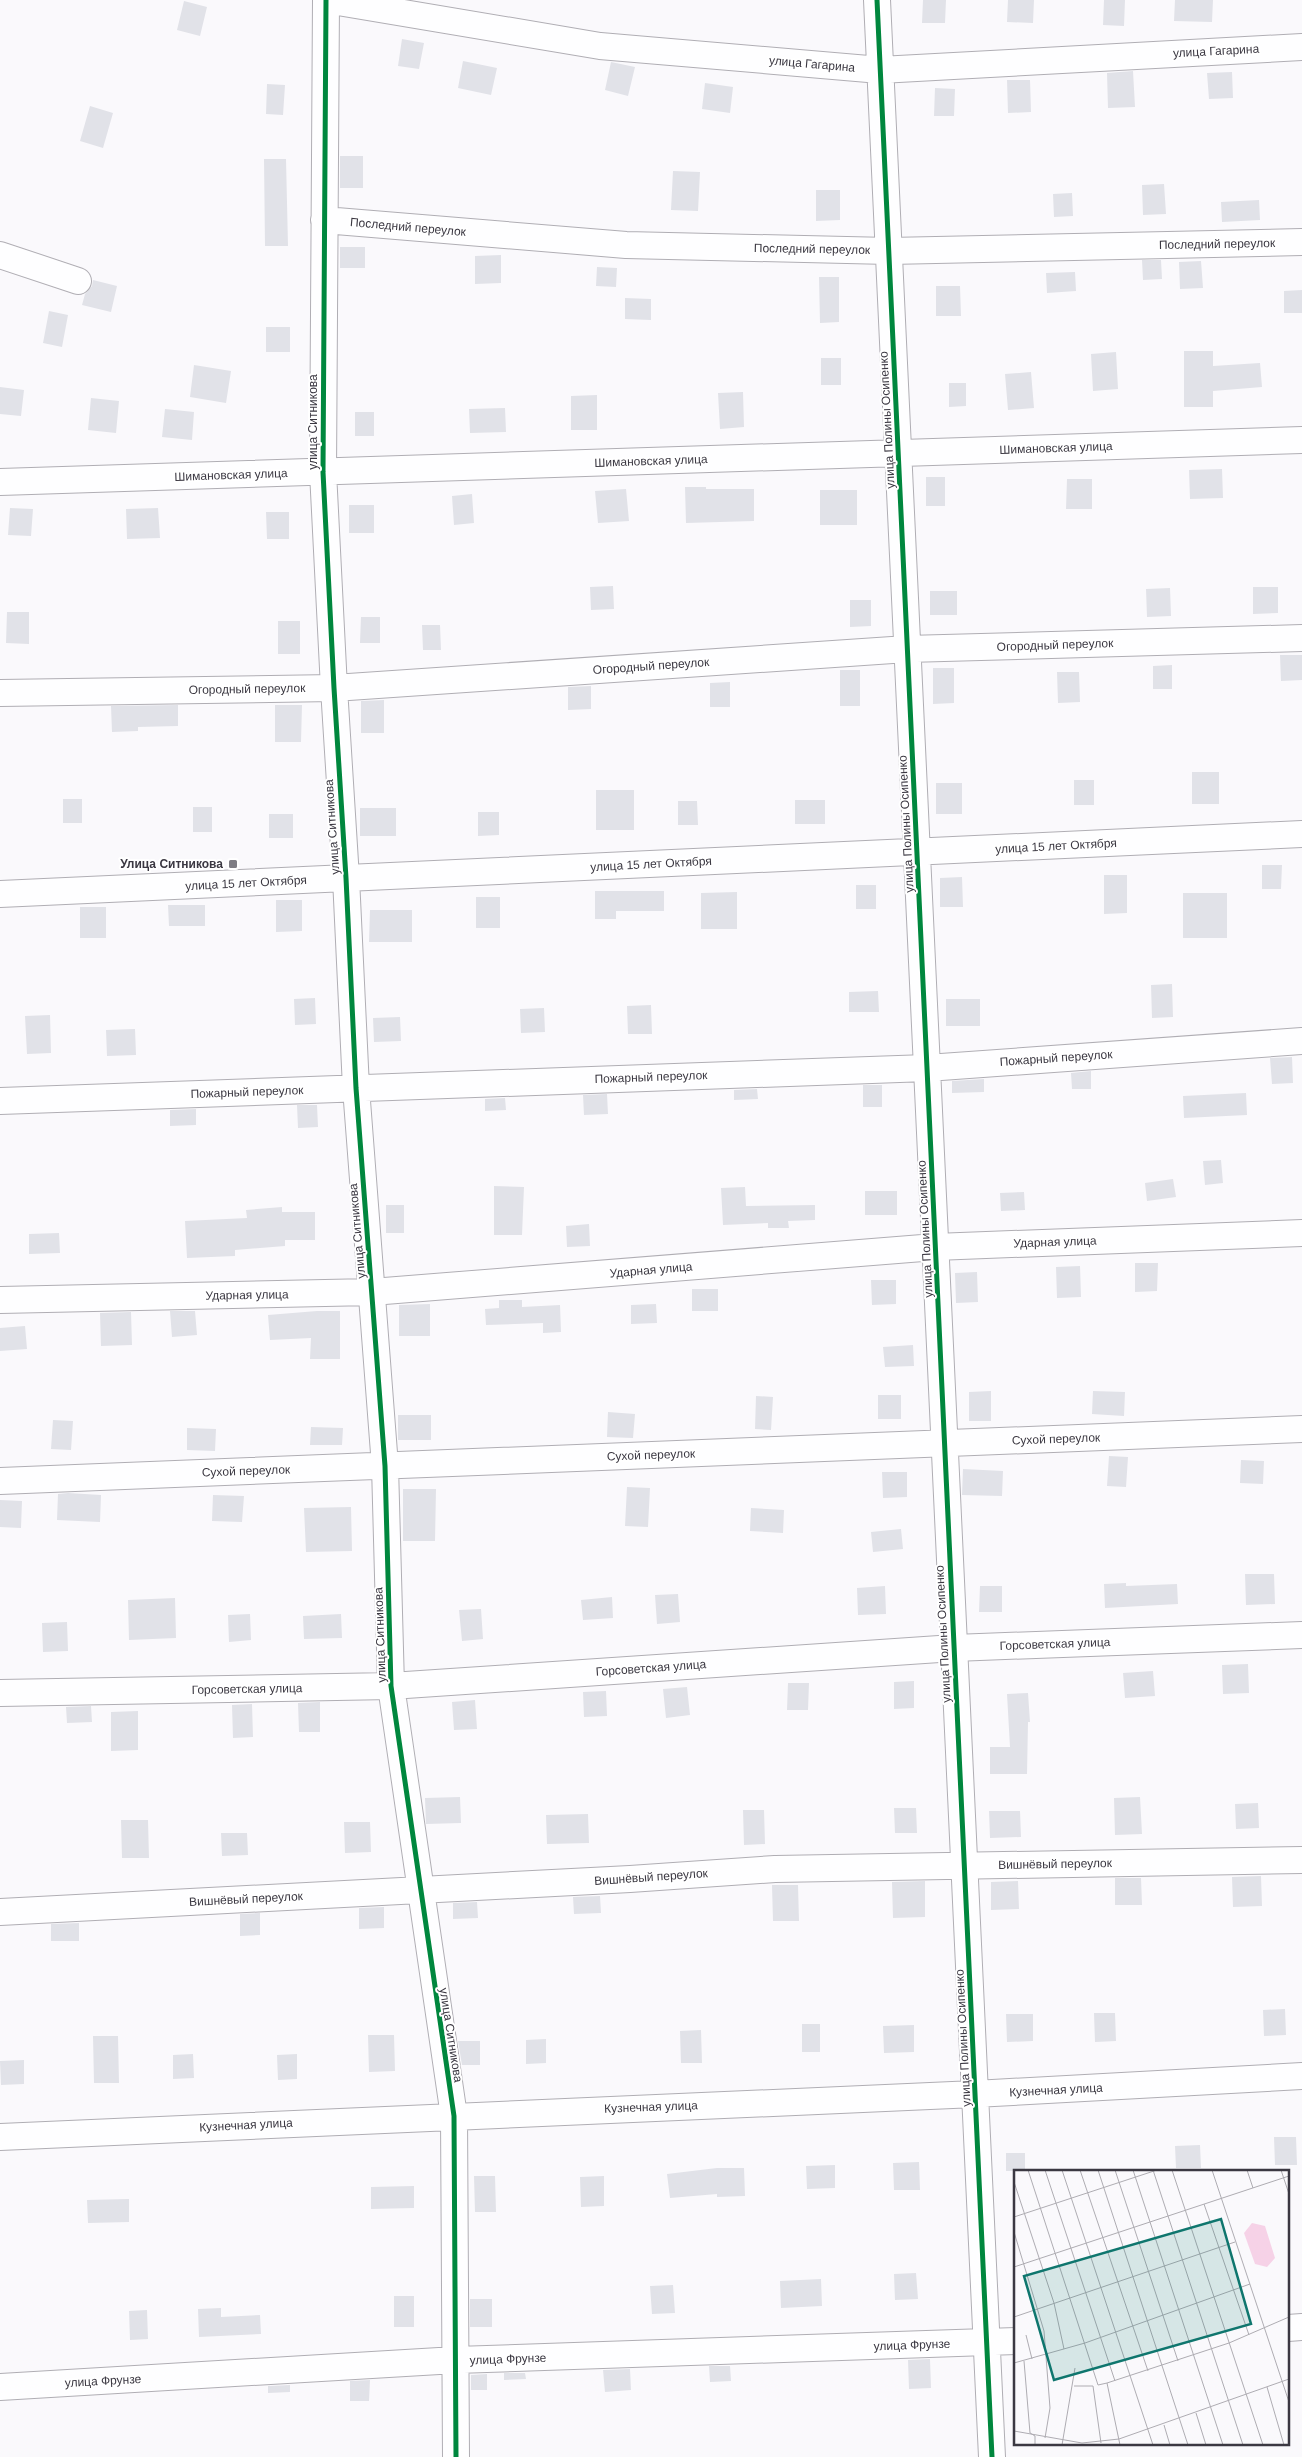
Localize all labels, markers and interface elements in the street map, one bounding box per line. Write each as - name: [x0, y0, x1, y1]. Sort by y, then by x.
- street label: улица Гагарина: [1173, 42, 1260, 60]
- street label: улица Гагарина: [768, 53, 856, 75]
- street label: Последний переулок: [349, 215, 467, 239]
- street label: Последний переулок: [1159, 236, 1276, 252]
- street label: Последний переулок: [754, 241, 871, 257]
- street label: улица Полины Осипенко: [876, 351, 898, 489]
- street label: улица Ситникова: [306, 374, 320, 470]
- street label: Шимановская улица: [999, 439, 1113, 457]
- street label: Шимановская улица: [594, 452, 708, 470]
- street label: Шимановская улица: [174, 466, 288, 484]
- street label: Огородный переулок: [996, 636, 1114, 654]
- street label: Огородный переулок: [592, 655, 710, 677]
- street label: Огородный переулок: [189, 681, 306, 697]
- street label: улица Полины Осипенко: [895, 755, 917, 893]
- street label: улица Ситникова: [322, 779, 342, 875]
- street label: улица 15 лет Октября: [995, 836, 1117, 856]
- street label: улица 15 лет Октября: [590, 854, 712, 874]
- place label: Улица Ситникова: [120, 857, 223, 871]
- marker: Улица Ситникова: [227, 858, 239, 870]
- street label: улица 15 лет Октября: [185, 873, 307, 893]
- street label: Пожарный переулок: [999, 1047, 1114, 1069]
- street label: Пожарный переулок: [594, 1068, 708, 1086]
- street label: Пожарный переулок: [190, 1083, 304, 1101]
- street label: улица Полины Осипенко: [914, 1160, 936, 1298]
- street label: улица Ситникова: [346, 1183, 368, 1279]
- street label: Ударная улица: [1013, 1234, 1097, 1250]
- street label: Ударная улица: [609, 1259, 693, 1281]
- street label: Ударная улица: [205, 1287, 289, 1303]
- street label: Сухой переулок: [1012, 1430, 1101, 1448]
- street label: Сухой переулок: [607, 1446, 696, 1464]
- street label: Сухой переулок: [202, 1462, 291, 1480]
- street label: улица Полины Осипенко: [932, 1565, 954, 1703]
- street label: улица Ситникова: [371, 1587, 389, 1683]
- street label: Горсоветская улица: [999, 1635, 1111, 1653]
- street label: Горсоветская улица: [595, 1657, 707, 1679]
- street label: Горсоветская улица: [192, 1681, 303, 1697]
- street label: Вишнёвый переулок: [998, 1856, 1113, 1872]
- street label: Вишнёвый переулок: [594, 1866, 709, 1888]
- street label: Вишнёвый переулок: [189, 1889, 304, 1909]
- street label: улица Полины Осипенко: [952, 1969, 974, 2107]
- street label: улица Ситникова: [437, 1987, 465, 2084]
- street label: Кузнечная улица: [1009, 2081, 1104, 2099]
- street label: Кузнечная улица: [604, 2098, 698, 2116]
- street label: Кузнечная улица: [199, 2116, 294, 2134]
- inset map: [1014, 2170, 1290, 2444]
- street label: улица Фрунзе: [873, 2337, 951, 2353]
- street label: улица Фрунзе: [469, 2351, 547, 2367]
- street label: улица Фрунзе: [64, 2372, 142, 2390]

